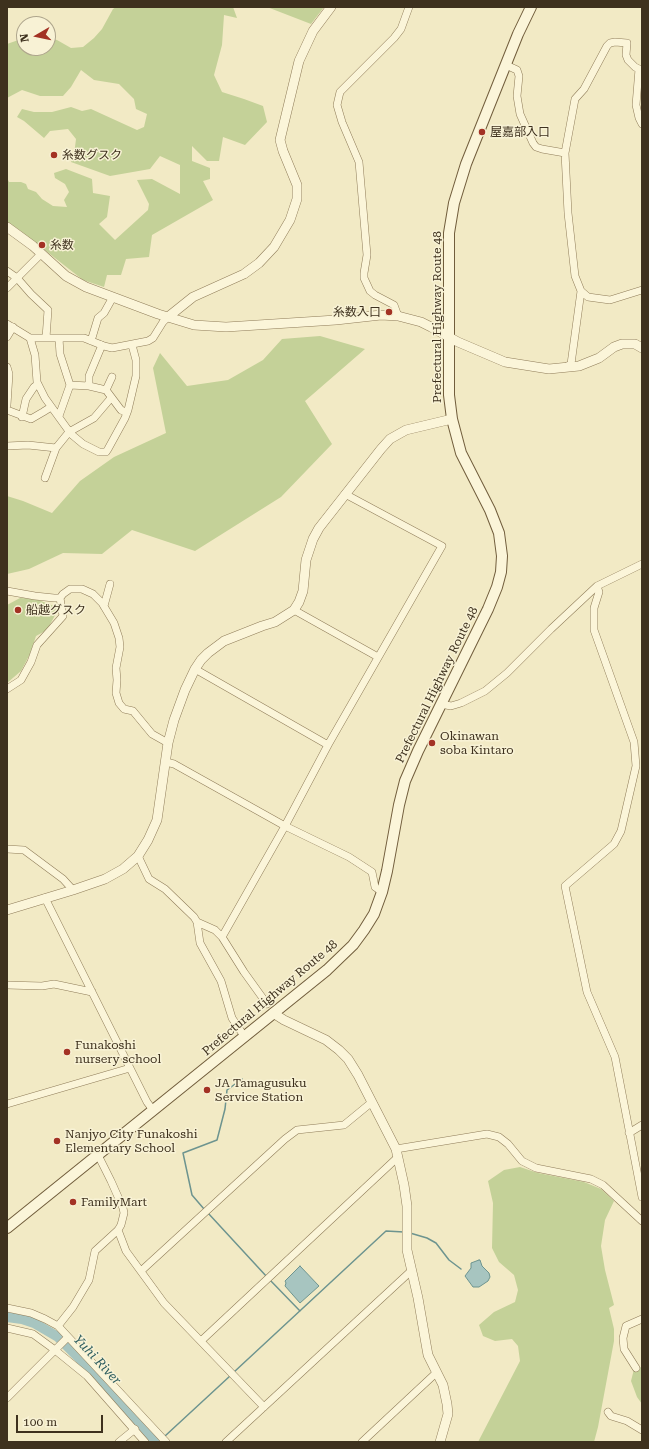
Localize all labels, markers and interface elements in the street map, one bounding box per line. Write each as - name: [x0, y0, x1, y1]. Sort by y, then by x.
- north arrow: [16, 16, 56, 56]
- text: N: [18, 33, 32, 43]
- place label: 屋嘉部入口: [490, 125, 550, 139]
- marker: 屋嘉部入口: [477, 127, 487, 137]
- place label: 糸数グスク: [62, 148, 122, 162]
- marker: 糸数グスク: [49, 150, 59, 160]
- street label: Prefectural Highway Route 48: [430, 231, 444, 403]
- place label: 糸数: [50, 238, 74, 252]
- marker: 糸数: [37, 240, 47, 250]
- place label: 糸数入口: [333, 305, 381, 319]
- marker: 糸数入口: [384, 307, 394, 317]
- place label: 船越グスク: [26, 603, 86, 617]
- marker: 船越グスク: [13, 605, 23, 615]
- street label: Prefectural Highway Route 48: [393, 605, 481, 765]
- place label: Okinawan soba Kintaro: [440, 729, 514, 757]
- marker: Okinawan soba Kintaro: [427, 738, 437, 748]
- street label: Prefectural Highway Route 48: [200, 937, 340, 1059]
- place label: Funakoshi nursery school: [75, 1038, 161, 1066]
- marker: Funakoshi nursery school: [62, 1047, 72, 1057]
- place label: JA Tamagusuku Service Station: [215, 1076, 307, 1104]
- marker: JA Tamagusuku Service Station: [202, 1085, 212, 1095]
- place label: Nanjyo City Funakoshi Elementary School: [65, 1127, 197, 1155]
- marker: Nanjyo City Funakoshi Elementary School: [52, 1136, 62, 1146]
- place label: FamilyMart: [81, 1195, 147, 1209]
- marker: FamilyMart: [68, 1197, 78, 1207]
- water label: Yuhi River: [70, 1332, 124, 1388]
- scale bar: [18, 1407, 105, 1433]
- text: 100 m: [23, 1415, 57, 1429]

